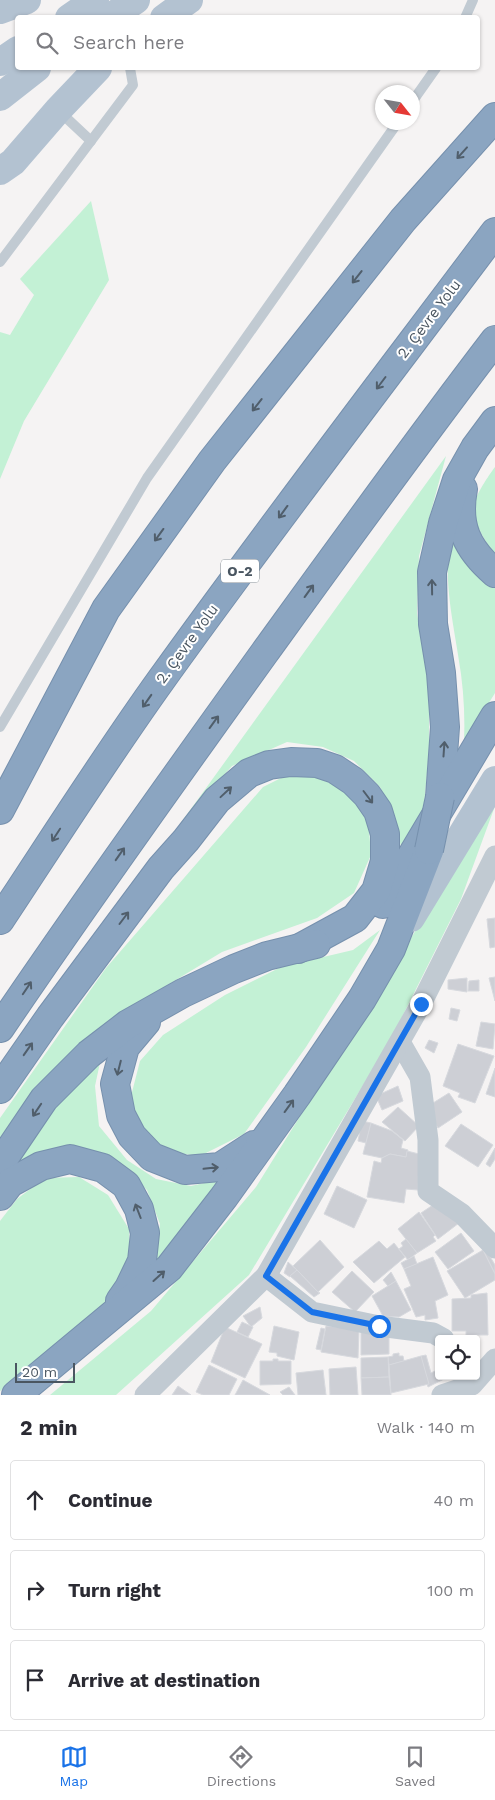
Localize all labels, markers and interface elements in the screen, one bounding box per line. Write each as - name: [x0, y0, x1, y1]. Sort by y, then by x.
- search box: [15, 15, 480, 70]
- icon: search: [33, 29, 61, 57]
- text: Search here: [73, 31, 184, 54]
- north arrow: [375, 85, 420, 130]
- one-way arrow: [457, 147, 468, 160]
- one-way arrow: [352, 270, 363, 283]
- street label: 2. Çevre Yolu: [394, 276, 464, 362]
- one-way arrow: [376, 376, 386, 390]
- one-way arrow: [251, 398, 262, 411]
- one-way arrow: [278, 505, 289, 518]
- one-way arrow: [154, 527, 164, 541]
- road number: O-2: [221, 560, 259, 582]
- one-way arrow: [428, 579, 437, 595]
- one-way arrow: [304, 584, 315, 598]
- street label: 2. Çevre Yolu: [152, 601, 222, 687]
- one-way arrow: [142, 693, 152, 707]
- one-way arrow: [209, 715, 219, 729]
- one-way arrow: [439, 741, 448, 757]
- one-way arrow: [220, 786, 232, 798]
- one-way arrow: [363, 790, 373, 804]
- one-way arrow: [51, 828, 61, 842]
- one-way arrow: [115, 848, 125, 862]
- one-way arrow: [119, 911, 129, 925]
- one-way arrow: [22, 981, 32, 995]
- route end: [410, 993, 433, 1016]
- one-way arrow: [23, 1042, 33, 1056]
- one-way arrow: [114, 1060, 124, 1076]
- one-way arrow: [284, 1100, 295, 1113]
- one-way arrow: [32, 1103, 42, 1117]
- one-way arrow: [203, 1163, 219, 1173]
- one-way arrow: [133, 1204, 142, 1219]
- one-way arrow: [153, 1270, 166, 1282]
- route start: [368, 1315, 391, 1338]
- map controls: [435, 1335, 480, 1380]
- button: locate: [435, 1335, 480, 1380]
- scale bar: [15, 1360, 75, 1383]
- text: 20 m: [22, 1364, 57, 1380]
- text: 2 min: [20, 1415, 77, 1440]
- text: Walk · 140 m: [377, 1418, 475, 1437]
- icon: ahead: [21, 1486, 49, 1514]
- text: Continue: [68, 1489, 152, 1512]
- text: 40 m: [434, 1491, 474, 1510]
- icon: right: [21, 1576, 49, 1604]
- text: Turn right: [68, 1579, 161, 1602]
- text: 100 m: [427, 1581, 474, 1600]
- icon: arrive: [21, 1666, 49, 1694]
- text: Arrive at destination: [68, 1669, 260, 1692]
- tab: Map: [59, 1743, 88, 1789]
- tab: Directions: [207, 1743, 276, 1789]
- tab: Saved: [395, 1743, 436, 1789]

